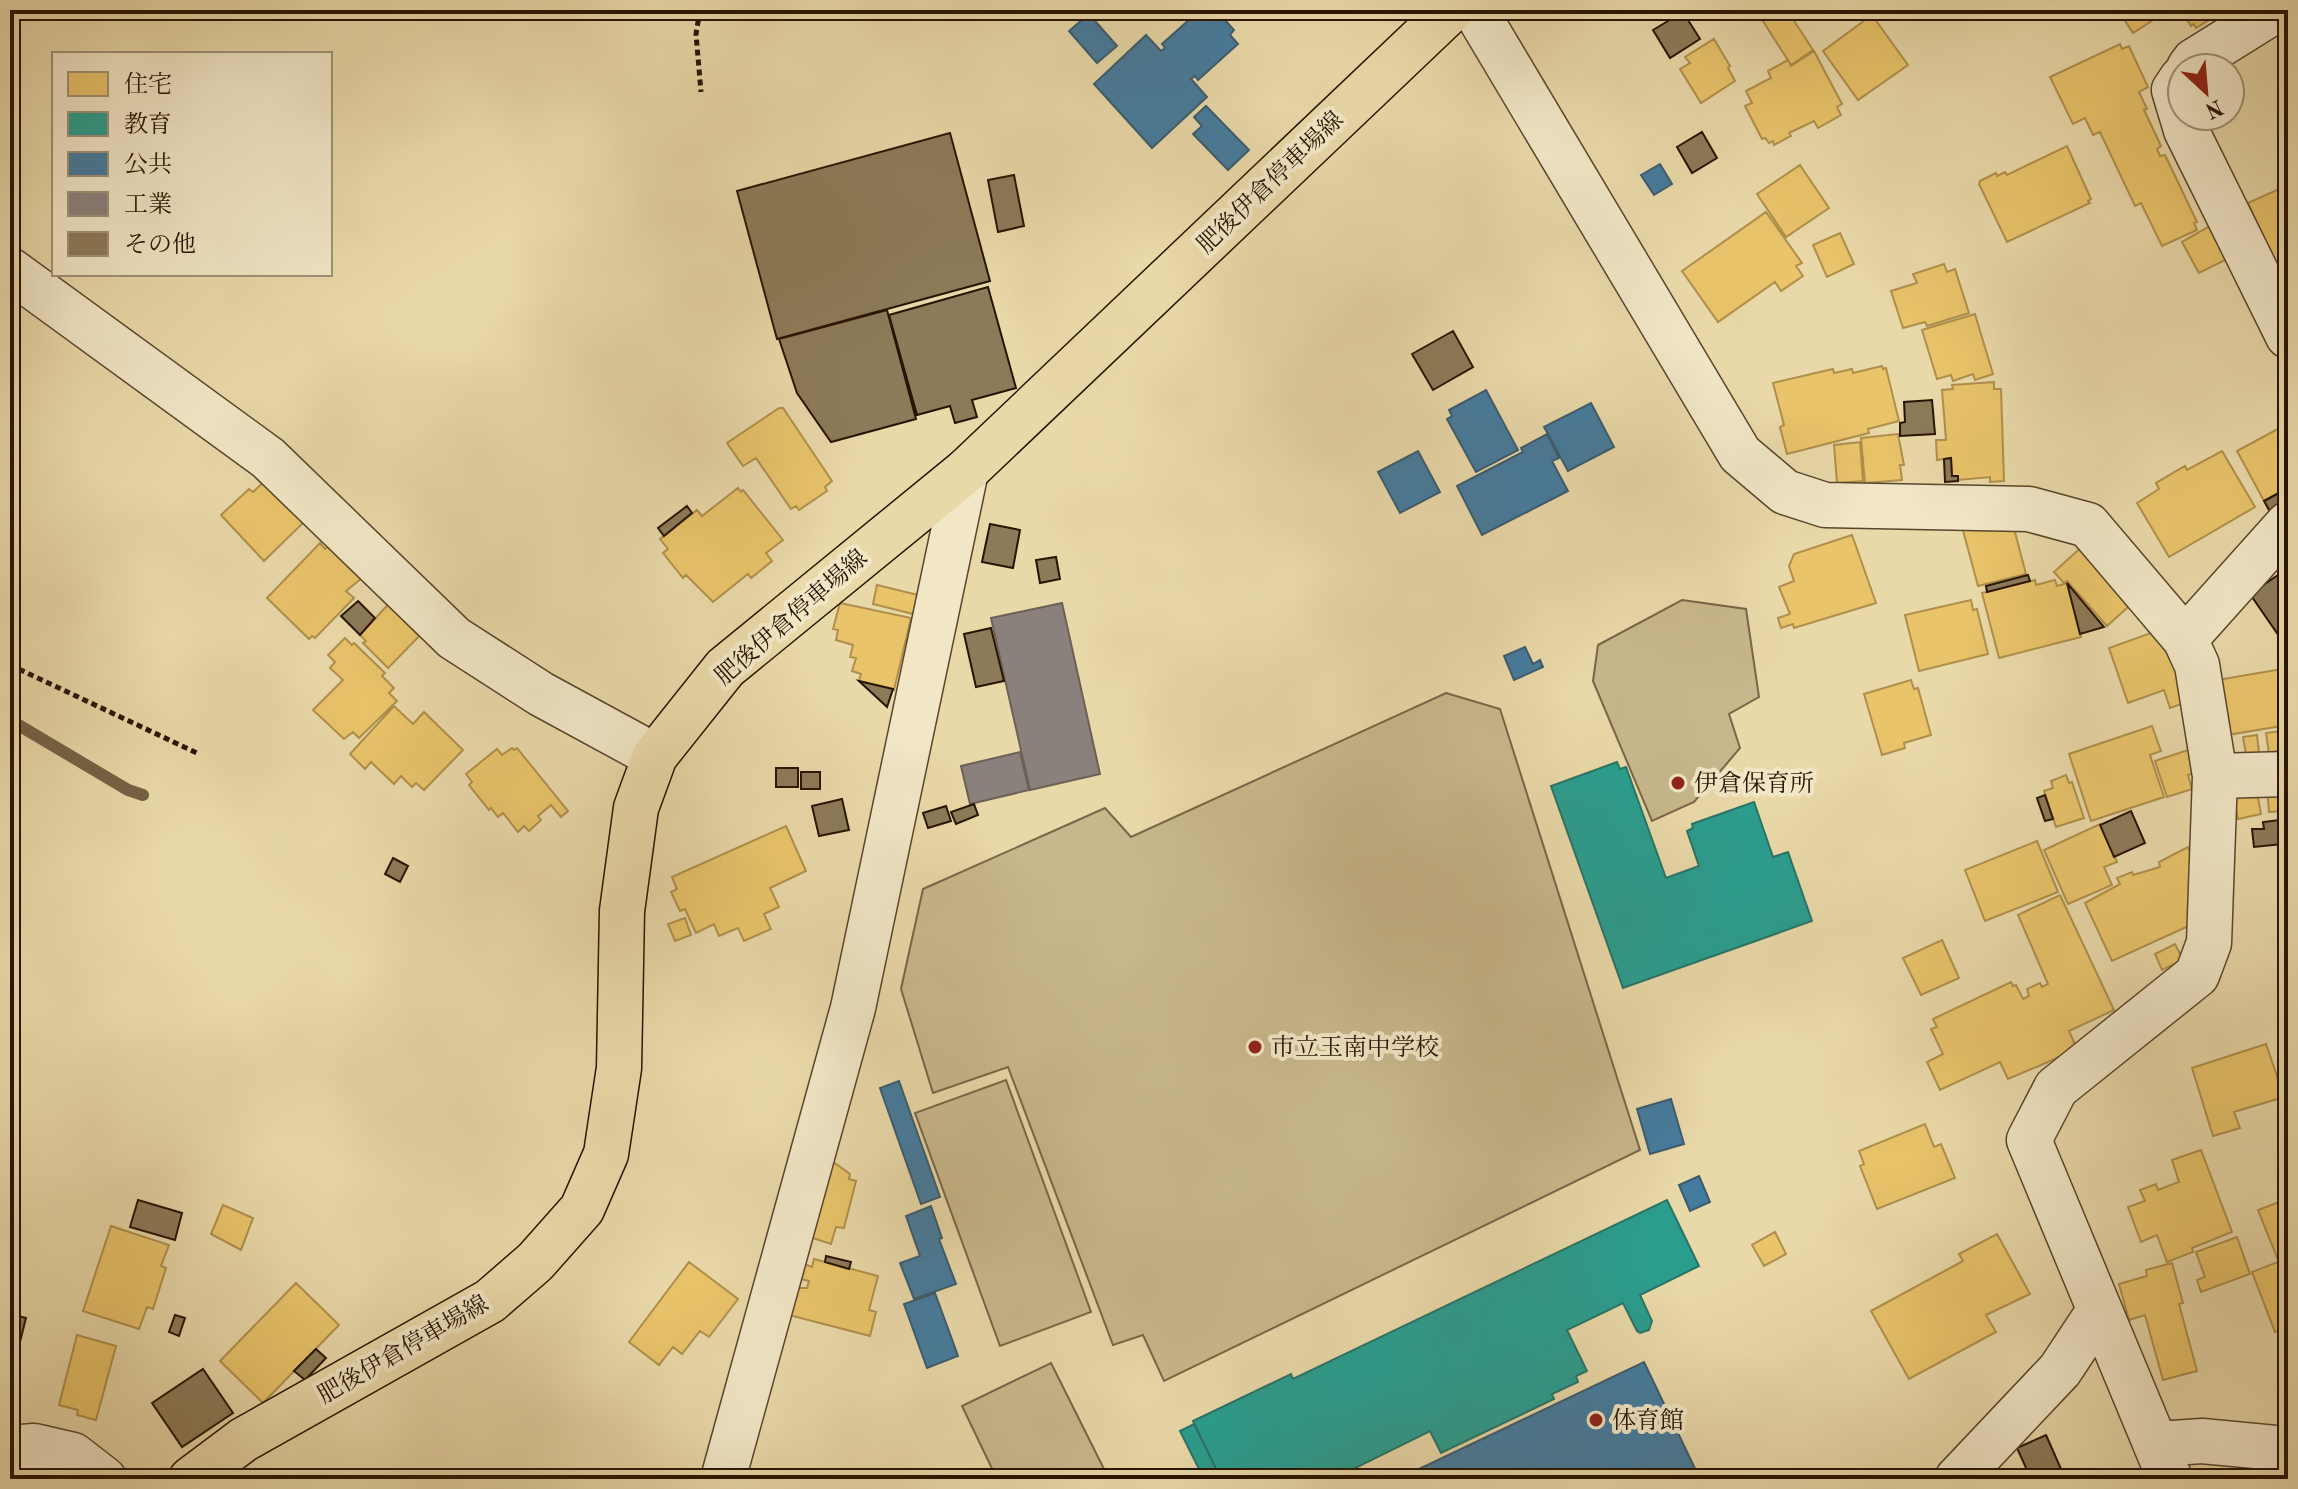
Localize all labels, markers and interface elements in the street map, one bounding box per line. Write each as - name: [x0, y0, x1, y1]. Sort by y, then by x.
- legend: [52, 52, 332, 276]
- north arrow: [2166, 52, 2246, 132]
- text: 住宅: [124, 71, 172, 98]
- text: N: [2201, 95, 2226, 122]
- street label: 肥後伊倉停車場線: [1192, 106, 1349, 259]
- text: 教育: [124, 111, 172, 138]
- text: 公共: [124, 152, 172, 178]
- text: 工業: [124, 191, 172, 218]
- text: その他: [124, 231, 196, 258]
- street label: 肥後伊倉停車場線: [710, 544, 873, 691]
- place label: 伊倉保育所: [1694, 770, 1814, 797]
- marker: 伊倉保育所: [1669, 774, 1687, 792]
- place label: 市立玉南中学校: [1271, 1034, 1439, 1061]
- marker: 市立玉南中学校: [1246, 1038, 1264, 1056]
- street label: 肥後伊倉停車場線: [313, 1290, 493, 1409]
- place label: 体育館: [1612, 1407, 1684, 1434]
- marker: 体育館: [1587, 1411, 1605, 1429]

